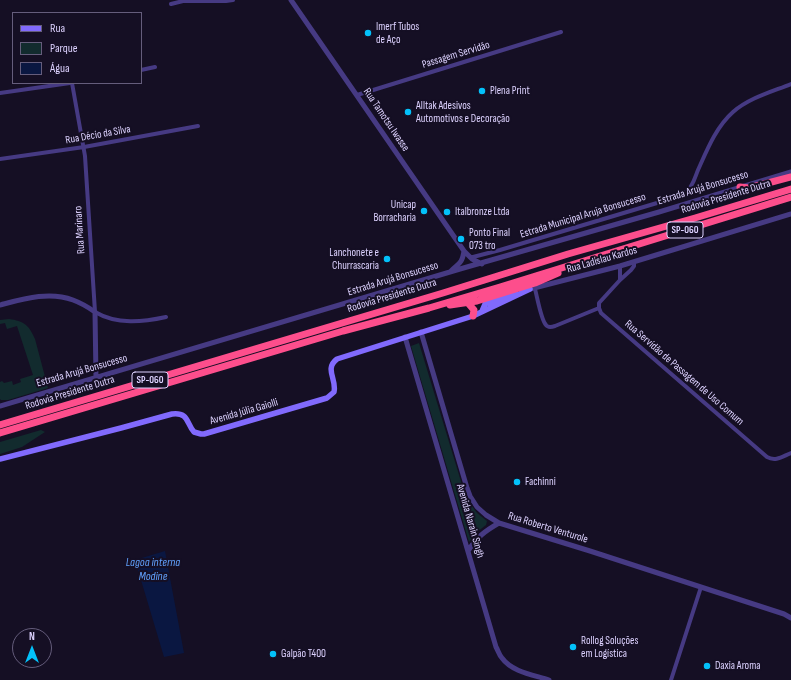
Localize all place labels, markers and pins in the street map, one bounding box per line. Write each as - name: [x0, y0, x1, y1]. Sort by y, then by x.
- place label: Imerf Tubos de Aço: [376, 20, 419, 46]
- marker: Imerf Tubos de Aço: [363, 28, 373, 38]
- place label: Plena Print: [490, 84, 530, 98]
- marker: Plena Print: [477, 86, 487, 96]
- place label: Alltak Adesivos Automotivos e Decoração: [416, 99, 510, 125]
- marker: Alltak Adesivos Automotivos e Decoração: [403, 107, 413, 117]
- place label: Unicap Borracharia: [373, 198, 416, 224]
- place label: Italbronze Ltda: [455, 205, 510, 219]
- marker: Unicap Borracharia: [419, 206, 429, 216]
- marker: Italbronze Ltda: [442, 207, 452, 217]
- place label: Ponto Final 073 tro: [469, 226, 510, 252]
- marker: Ponto Final 073 tro: [456, 234, 466, 244]
- place label: Lanchonete e Churrascaria: [329, 246, 379, 272]
- marker: Lanchonete e Churrascaria: [382, 254, 392, 264]
- place label: Fachinni: [525, 475, 556, 489]
- marker: Fachinni: [512, 477, 522, 487]
- place label: Rollog Soluções em Logística: [581, 634, 638, 660]
- marker: Rollog Soluções em Logística: [568, 642, 578, 652]
- place label: Galpão T400: [281, 647, 326, 661]
- marker: Galpão T400: [268, 649, 278, 659]
- place label: Daxia Aroma: [715, 659, 760, 673]
- marker: Daxia Aroma: [702, 661, 712, 671]

